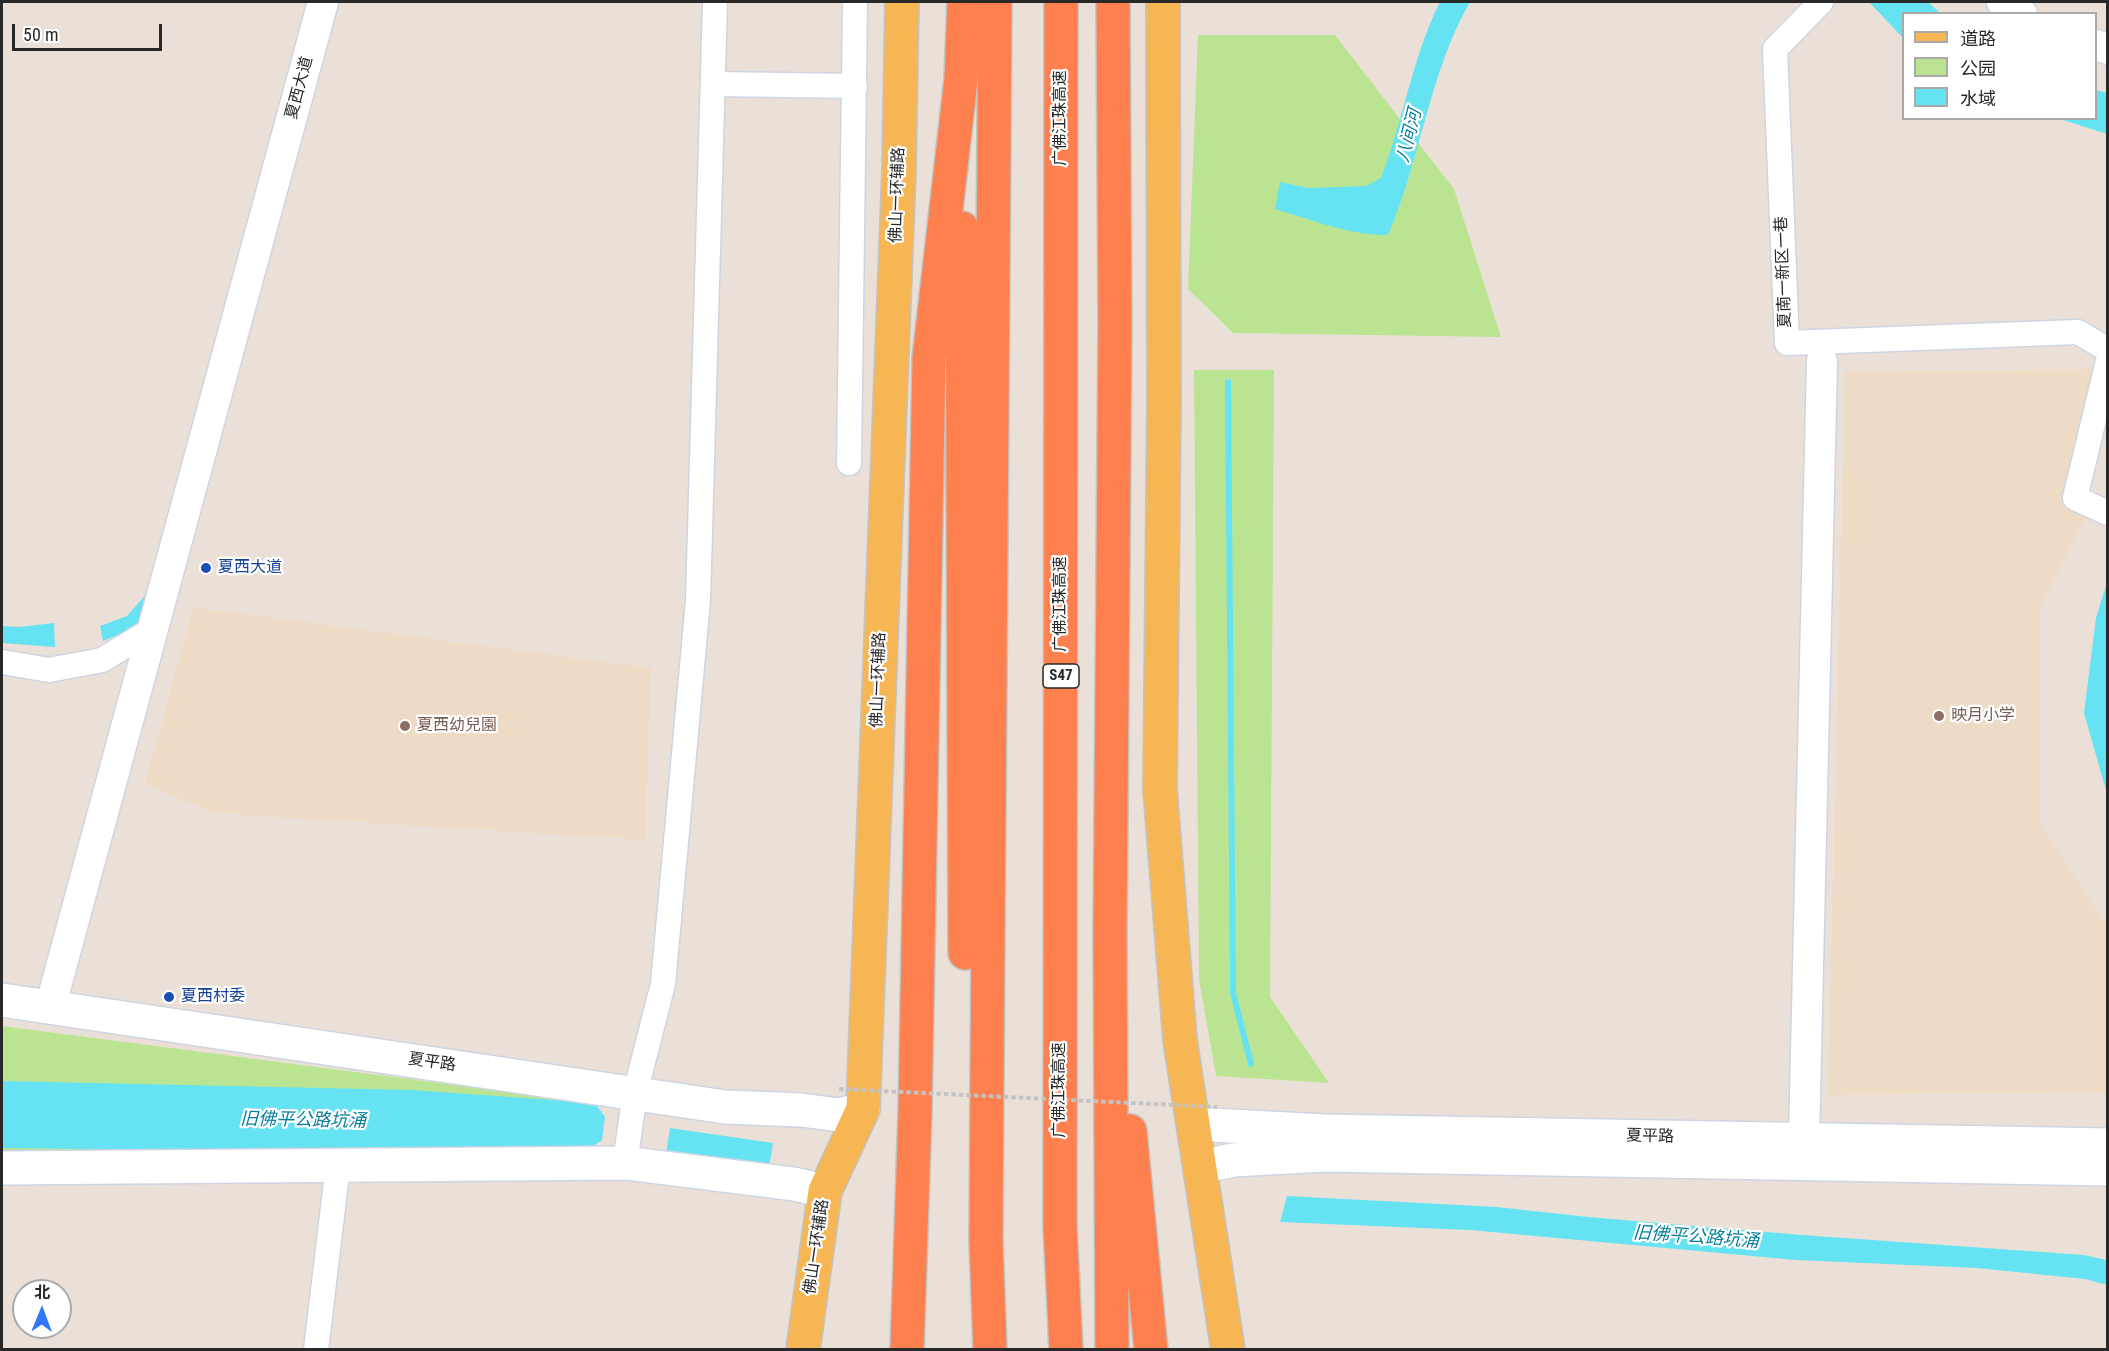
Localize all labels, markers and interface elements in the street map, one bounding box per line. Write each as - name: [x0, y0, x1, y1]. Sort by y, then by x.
- scale bar: [15, 12, 165, 50]
- legend: [1902, 12, 2097, 120]
- text: 50 m: [23, 24, 58, 45]
- text: 道路: [1960, 28, 1996, 49]
- street label: 夏西大道: [282, 55, 318, 121]
- text: 公园: [1960, 58, 1996, 79]
- street label: 广佛江珠高速: [1051, 70, 1071, 166]
- text: 水域: [1960, 88, 1996, 109]
- water label: 八间河: [1393, 107, 1427, 165]
- street label: 佛山一环辅路: [887, 147, 909, 243]
- street label: 夏南一新区一巷: [1772, 216, 1796, 328]
- street label: 广佛江珠高速: [1051, 556, 1071, 652]
- place label: 夏西大道: [218, 558, 282, 578]
- marker: 夏西大道: [199, 561, 213, 575]
- street label: 佛山一环辅路: [868, 632, 890, 728]
- road number: S47: [1043, 664, 1079, 688]
- place label: 映月小学: [1951, 706, 2015, 726]
- marker: 映月小学: [1932, 709, 1946, 723]
- place label: 夏西幼兒園: [417, 716, 497, 736]
- marker: 夏西幼兒園: [398, 719, 412, 733]
- place label: 夏西村委: [181, 987, 245, 1007]
- marker: 夏西村委: [162, 990, 176, 1004]
- street label: 广佛江珠高速: [1050, 1042, 1070, 1138]
- street label: 夏平路: [407, 1050, 457, 1076]
- water label: 旧佛平公路坑涌: [240, 1109, 366, 1133]
- street label: 夏平路: [1626, 1127, 1674, 1147]
- street label: 佛山一环辅路: [801, 1198, 833, 1296]
- water label: 旧佛平公路坑涌: [1632, 1223, 1760, 1253]
- north arrow: [12, 1279, 72, 1339]
- text: 北: [34, 1283, 50, 1302]

